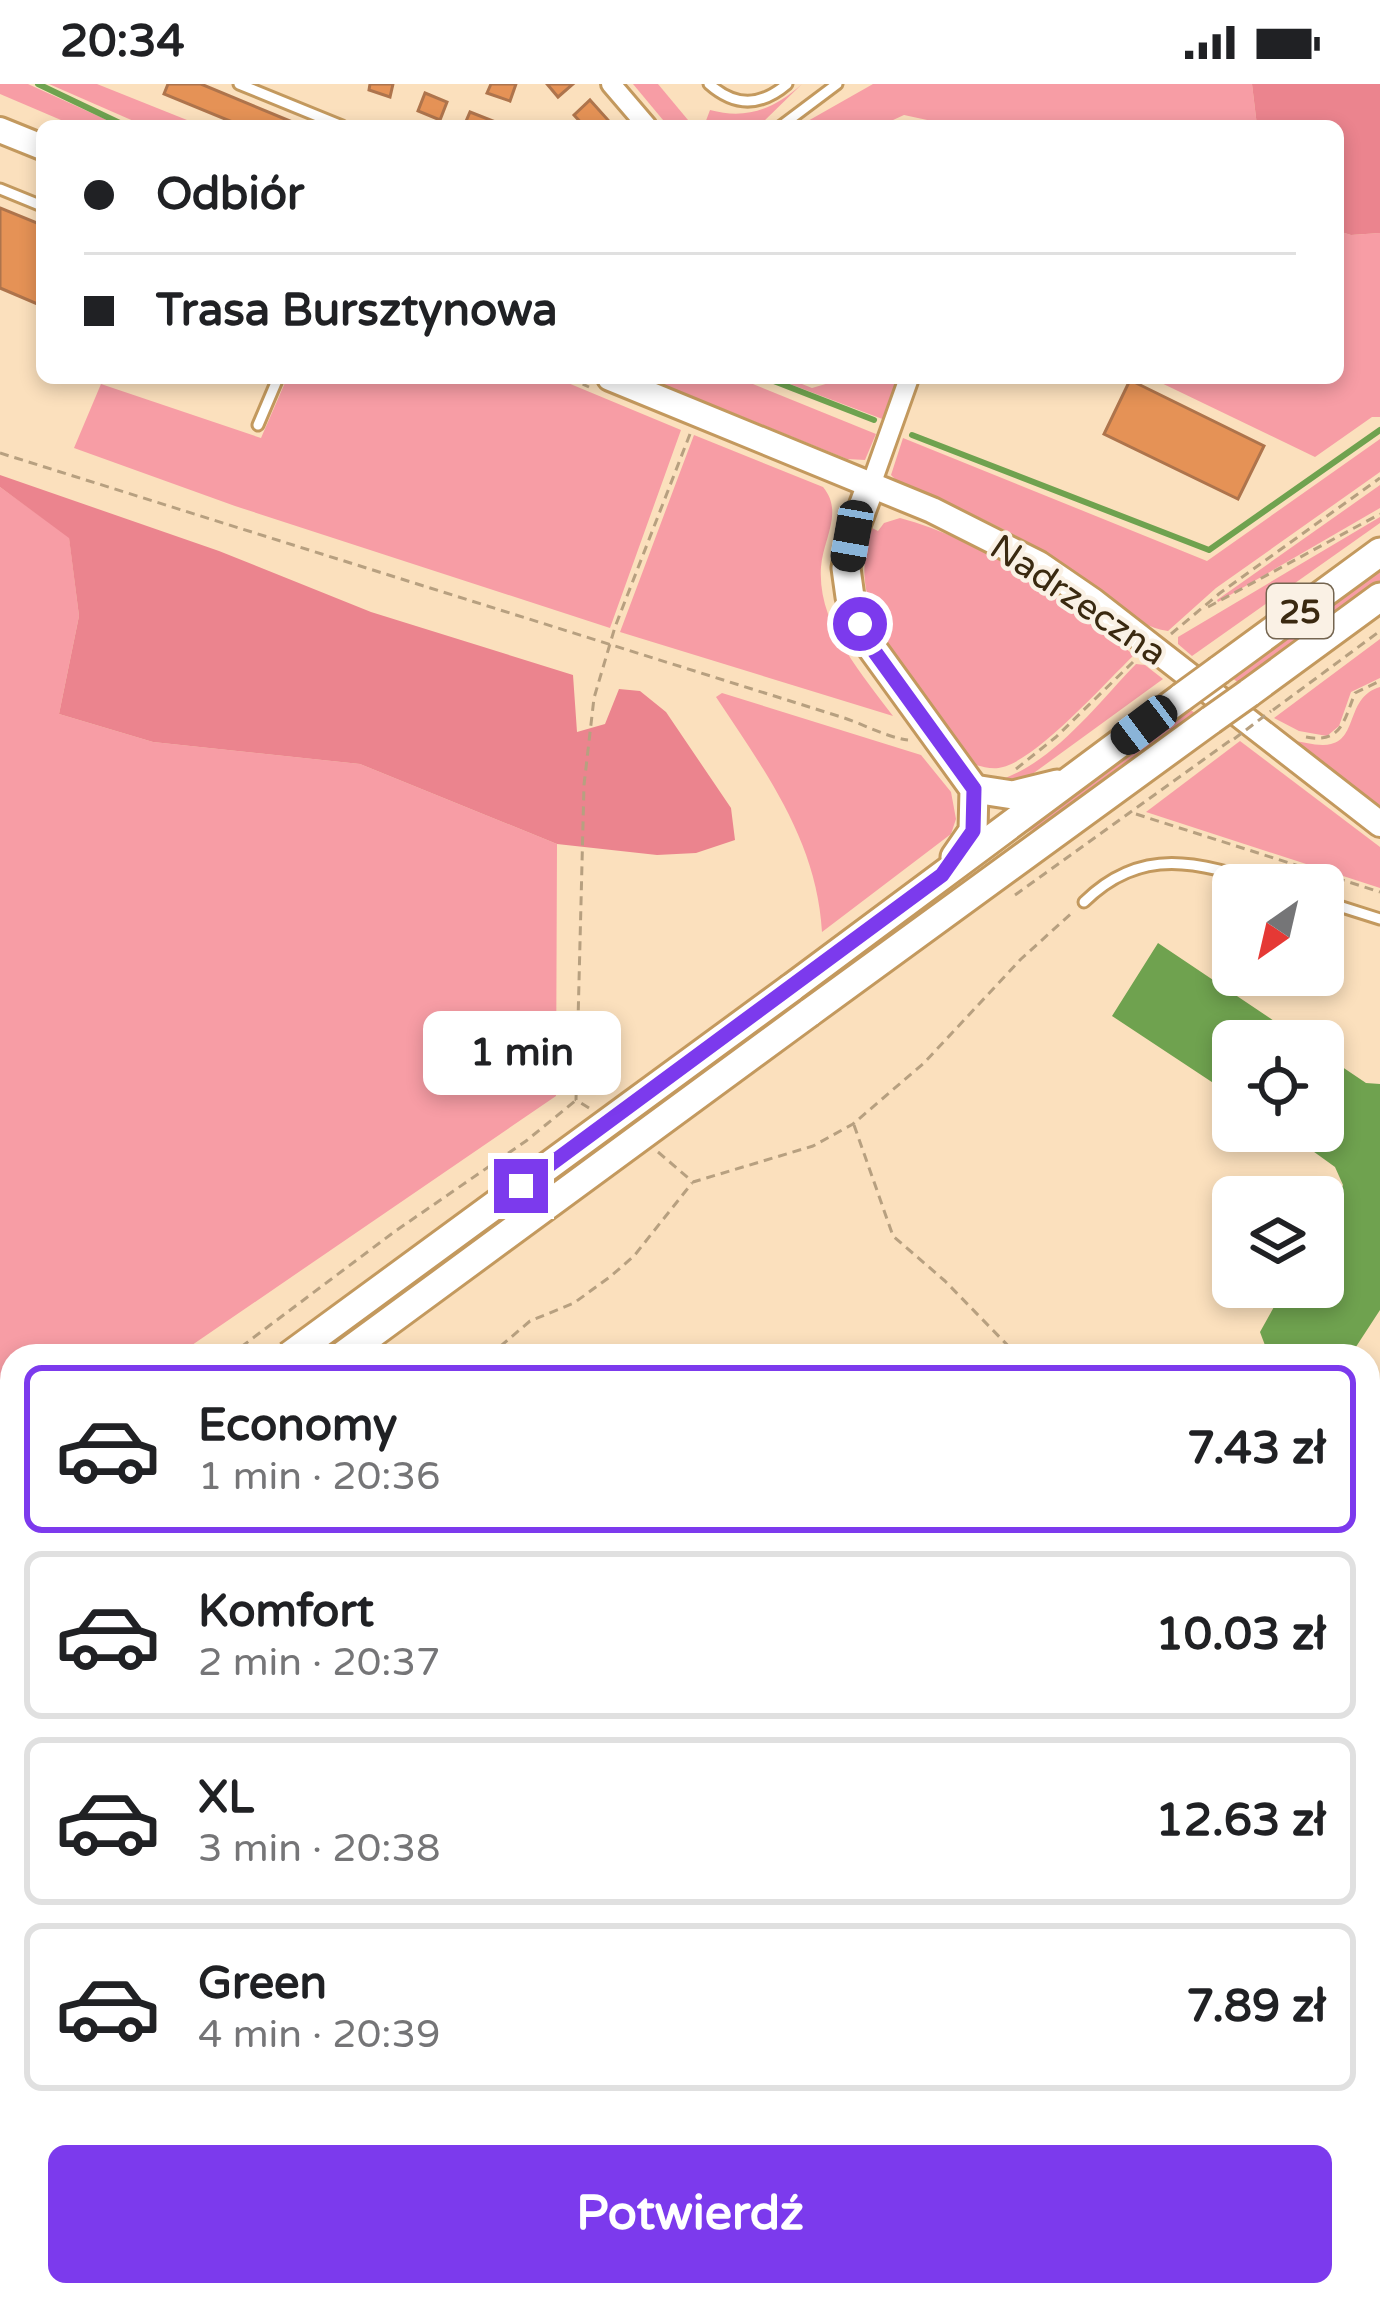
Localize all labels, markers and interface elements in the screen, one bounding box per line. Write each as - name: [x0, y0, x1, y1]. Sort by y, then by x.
- text: 20:34: [60, 15, 185, 69]
- text: Odbiór: [156, 168, 304, 222]
- text: Trasa Bursztynowa: [156, 284, 558, 338]
- car: [828, 497, 876, 575]
- street label: Nadrzeczna: [982, 526, 1174, 675]
- road number: 25: [1267, 584, 1333, 638]
- route start: [833, 597, 887, 651]
- car: [1104, 689, 1184, 761]
- north arrow: [1212, 864, 1344, 996]
- map controls: [1212, 864, 1344, 1308]
- callout: 1 min: [422, 1012, 620, 1096]
- button: locate: [1212, 1020, 1344, 1152]
- text: 1 min: [470, 1029, 574, 1076]
- route end: [494, 1159, 548, 1213]
- button: layers: [1212, 1176, 1344, 1308]
- icon: car: [54, 1395, 162, 1503]
- text: Economy: [198, 1399, 397, 1453]
- text: 7.43 zł: [1187, 1422, 1326, 1476]
- text: 1 min · 20:36: [198, 1453, 440, 1500]
- icon: car: [54, 1581, 162, 1689]
- text: Komfort: [198, 1585, 374, 1639]
- text: 10.03 zł: [1155, 1608, 1326, 1662]
- text: 2 min · 20:37: [198, 1639, 440, 1686]
- icon: car: [54, 1767, 162, 1875]
- text: XL: [198, 1771, 254, 1825]
- text: 12.63 zł: [1155, 1794, 1326, 1848]
- text: 3 min · 20:38: [198, 1825, 440, 1872]
- icon: car: [54, 1953, 162, 2061]
- text: Green: [198, 1957, 327, 2011]
- text: 7.89 zł: [1186, 1980, 1326, 2034]
- text: 4 min · 20:39: [198, 2011, 440, 2058]
- button: Potwierdź: [48, 2145, 1332, 2283]

